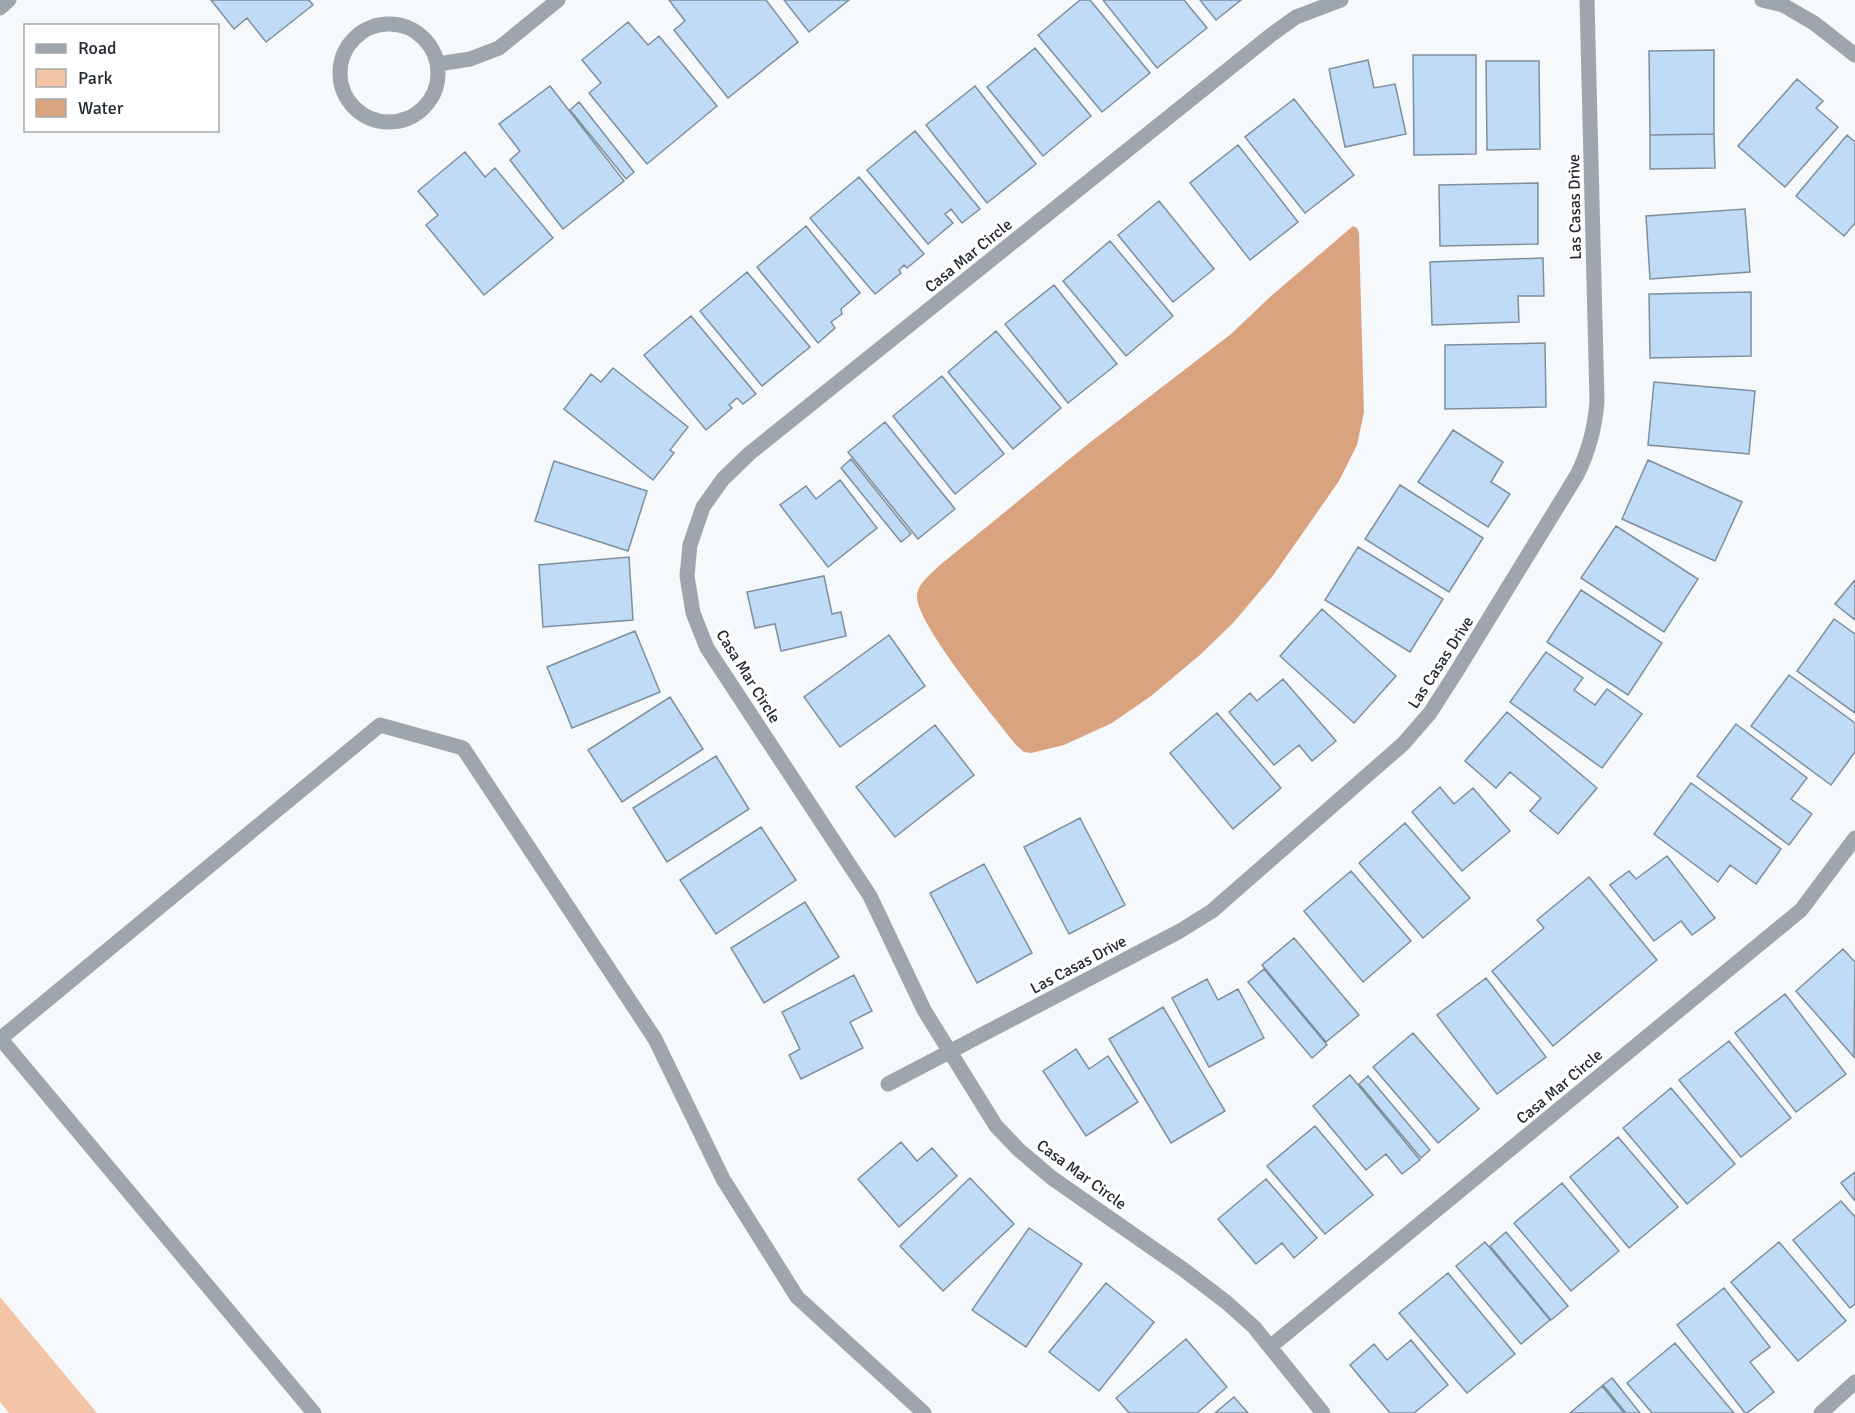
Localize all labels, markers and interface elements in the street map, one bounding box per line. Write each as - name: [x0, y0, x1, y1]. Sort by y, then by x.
- legend: [24, 24, 219, 132]
- text: Road: [78, 37, 117, 59]
- text: Park: [78, 67, 113, 89]
- text: Water: [78, 97, 124, 119]
- street label: Las Casas Drive: [1564, 154, 1586, 260]
- street label: Casa Mar Circle: [921, 215, 1016, 297]
- street label: Las Casas Drive: [1404, 613, 1478, 712]
- street label: Casa Mar Circle: [711, 626, 785, 727]
- street label: Las Casas Drive: [1027, 931, 1130, 999]
- street label: Casa Mar Circle: [1512, 1045, 1607, 1129]
- street label: Casa Mar Circle: [1032, 1135, 1130, 1214]

